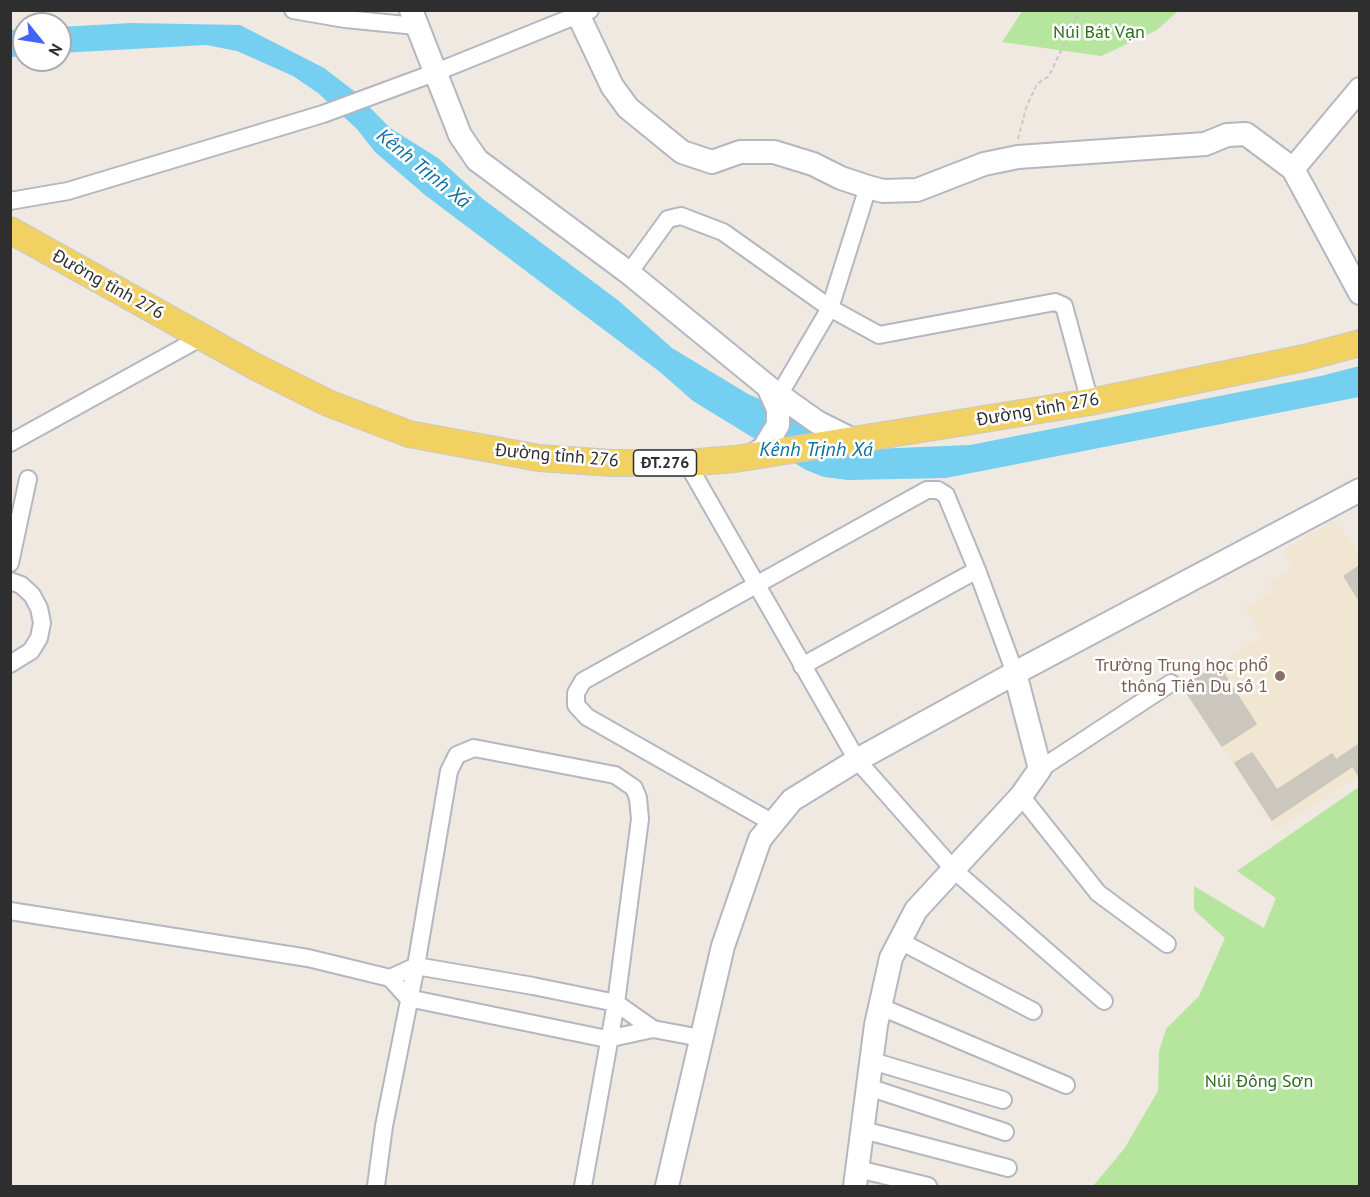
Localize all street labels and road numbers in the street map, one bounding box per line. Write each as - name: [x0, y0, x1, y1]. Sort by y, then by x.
- street label: Đường tỉnh 276: [49, 245, 167, 325]
- street label: Đường tỉnh 276: [975, 389, 1101, 431]
- street label: Đường tỉnh 276: [494, 440, 620, 472]
- road number: ĐT.276: [634, 450, 696, 476]

